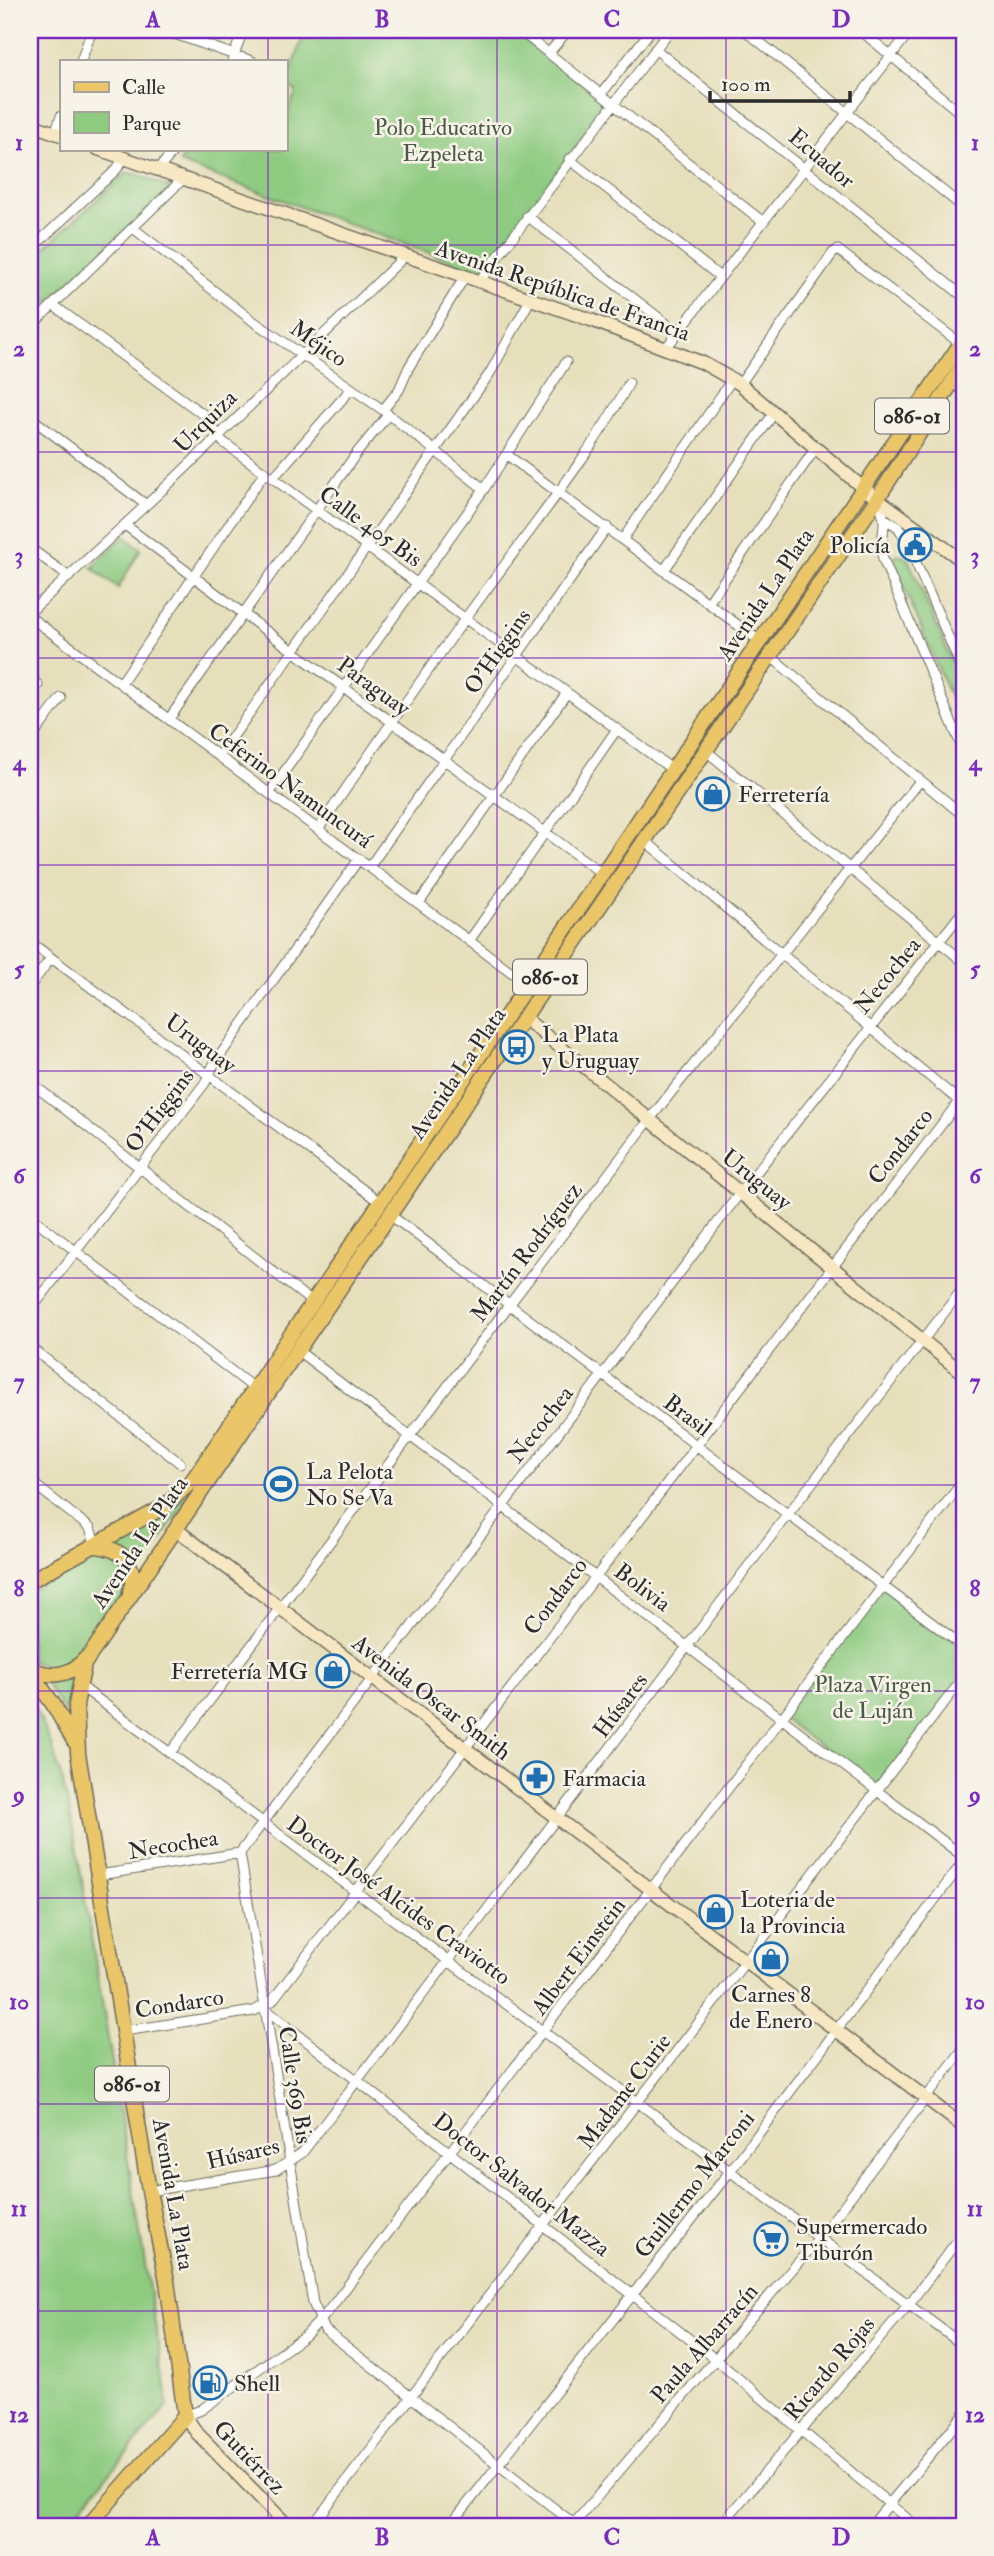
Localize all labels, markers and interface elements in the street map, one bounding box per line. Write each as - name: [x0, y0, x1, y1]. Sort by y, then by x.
- text: A: [145, 5, 161, 34]
- text: B: [374, 5, 390, 34]
- text: C: [604, 5, 620, 34]
- text: D: [832, 5, 850, 34]
- legend: [60, 60, 287, 150]
- scale bar: [710, 60, 850, 104]
- text: 100 m: [721, 71, 771, 98]
- text: Calle: [122, 74, 166, 101]
- text: Parque: [122, 110, 181, 137]
- park label: Polo Educativo Ezpeleta: [374, 113, 512, 169]
- street label: Ecuador: [782, 122, 861, 195]
- text: 1: [15, 128, 23, 157]
- text: 1: [971, 128, 979, 157]
- street label: Avenida República de Francia: [431, 233, 694, 349]
- street label: Méjico: [285, 313, 353, 373]
- text: 2: [13, 334, 25, 363]
- text: 2: [969, 334, 981, 363]
- street label: Urquiza: [168, 383, 244, 459]
- road number: 086-01: [875, 398, 949, 434]
- street label: Calle 405 Bis: [313, 479, 428, 574]
- street label: Avenida La Plata: [710, 522, 821, 667]
- public building icon: Policía: [896, 526, 934, 564]
- place label: Policía: [829, 531, 891, 560]
- text: 3: [15, 541, 23, 570]
- text: 3: [971, 541, 979, 570]
- street label: O'Higgins: [457, 603, 537, 700]
- street label: Paraguay: [332, 650, 417, 723]
- street label: Ceferino Namuncurá: [203, 716, 379, 855]
- text: 4: [12, 748, 27, 777]
- text: 4: [968, 748, 983, 777]
- shop icon: Ferretería: [694, 775, 732, 813]
- place label: Ferretería: [738, 780, 830, 809]
- street label: Necochea: [848, 931, 927, 1020]
- text: 5: [14, 954, 25, 983]
- text: 5: [970, 954, 981, 983]
- road number: 086-01: [513, 960, 587, 995]
- street label: Avenida La Plata: [402, 1001, 513, 1146]
- street label: Uruguay: [159, 1007, 243, 1080]
- place label: La Plata y Uruguay: [542, 1020, 640, 1075]
- bus stop icon: La Plata y Uruguay: [498, 1028, 536, 1066]
- street label: O'Higgins: [118, 1062, 201, 1158]
- street label: Condarco: [861, 1102, 939, 1190]
- street label: Uruguay: [716, 1142, 798, 1217]
- text: 6: [13, 1161, 27, 1190]
- text: 6: [969, 1161, 983, 1190]
- street label: Martín Rodríguez: [464, 1177, 588, 1328]
- text: 7: [14, 1367, 25, 1396]
- text: 7: [970, 1367, 981, 1396]
- street label: Necochea: [501, 1379, 580, 1469]
- street label: Brasil: [658, 1388, 718, 1443]
- place label: La Pelota No Se Va: [306, 1457, 394, 1512]
- sports icon: La Pelota No Se Va: [262, 1465, 300, 1503]
- street label: Avenida La Plata: [84, 1470, 195, 1615]
- street label: Condarco: [517, 1552, 594, 1641]
- street label: Bolivia: [609, 1557, 677, 1618]
- text: 8: [14, 1574, 25, 1603]
- text: 8: [970, 1574, 981, 1603]
- street label: Avenida Oscar Smith: [346, 1628, 517, 1767]
- shop icon: Ferretería MG: [314, 1652, 352, 1690]
- place label: Ferretería MG: [170, 1657, 308, 1686]
- street label: Húsares: [587, 1667, 654, 1744]
- park label: Plaza Virgen de Luján: [814, 1670, 932, 1725]
- pharmacy icon: Farmacia: [518, 1759, 556, 1797]
- place label: Farmacia: [562, 1764, 647, 1793]
- text: 9: [11, 1780, 25, 1809]
- text: 9: [967, 1780, 981, 1809]
- street label: Doctor José Alcides Craviotto: [281, 1809, 516, 1991]
- street label: Necochea: [126, 1823, 221, 1866]
- place label: Loteria de la Provincia: [740, 1885, 846, 1940]
- street label: Albert Einstein: [524, 1892, 632, 2022]
- shop icon: Loteria de la Provincia: [697, 1893, 735, 1931]
- shop icon: Carnes 8 de Enero: [752, 1940, 790, 1978]
- place label: Carnes 8 de Enero: [729, 1980, 813, 2035]
- street label: Condarco: [133, 1982, 225, 2025]
- text: 10: [9, 1987, 29, 2016]
- text: 10: [965, 1987, 985, 2016]
- street label: Calle 369 Bis: [272, 2024, 319, 2146]
- street label: Madame Curie: [571, 2027, 678, 2155]
- road number: 086-01: [95, 2066, 169, 2102]
- street label: Guillermo Marconi: [628, 2105, 761, 2264]
- street label: Doctor Salvador Mazza: [427, 2106, 617, 2263]
- street label: Avenida La Plata: [146, 2115, 201, 2273]
- street label: Húsares: [204, 2131, 282, 2176]
- text: 11: [11, 2194, 27, 2223]
- text: 11: [967, 2194, 983, 2223]
- place label: Supermercado Tiburón: [796, 2212, 927, 2267]
- supermarket icon: Supermercado Tiburón: [752, 2220, 790, 2258]
- street label: Paula Albarracín: [644, 2277, 764, 2409]
- street label: Ricardo Rojas: [778, 2310, 881, 2426]
- fuel station icon: Shell: [191, 2364, 229, 2402]
- place label: Shell: [234, 2369, 280, 2398]
- text: 12: [9, 2400, 29, 2429]
- text: 12: [965, 2400, 985, 2429]
- street label: Gutiérrez: [207, 2414, 292, 2501]
- text: A: [145, 2523, 161, 2552]
- text: B: [374, 2523, 390, 2552]
- text: C: [604, 2523, 620, 2552]
- text: D: [832, 2523, 850, 2552]

